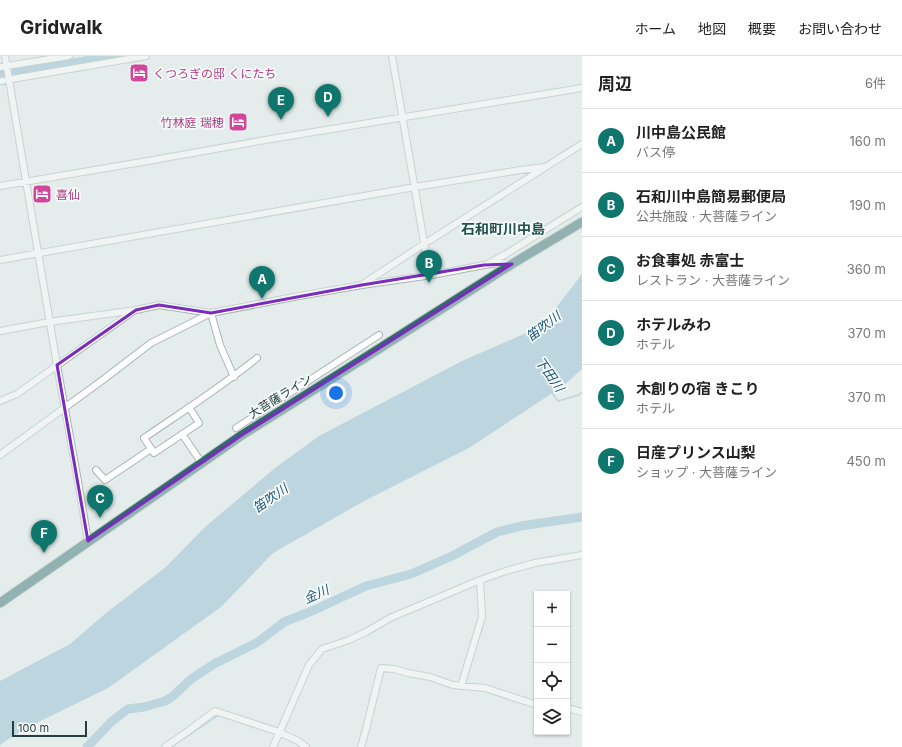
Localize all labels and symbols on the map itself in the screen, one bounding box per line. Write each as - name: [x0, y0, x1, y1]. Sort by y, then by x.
- hotel icon: くつろぎの邸 くにたち: [128, 62, 150, 84]
- place label: くつろぎの邸 くにたち: [153, 66, 276, 81]
- pin: D: [315, 84, 341, 117]
- pin: E: [268, 87, 294, 120]
- hotel icon: 竹林庭 瑞穂: [227, 111, 249, 133]
- place label: 竹林庭 瑞穂: [161, 115, 224, 130]
- hotel icon: 喜仙: [31, 183, 53, 205]
- place label: 喜仙: [56, 187, 80, 202]
- district label: 石和町川中島: [461, 220, 545, 237]
- pin: B: [416, 250, 442, 283]
- pin: A: [249, 266, 275, 299]
- water label: 笛吹川: [523, 307, 565, 344]
- water label: 下田川: [532, 353, 569, 396]
- street label: 大菩薩ライン: [245, 371, 315, 421]
- your location: [326, 383, 346, 403]
- water label: 笛吹川: [249, 479, 292, 516]
- pin: C: [87, 485, 113, 518]
- pin: F: [31, 520, 57, 553]
- water label: 金川: [301, 581, 333, 607]
- scale bar: [12, 719, 87, 738]

